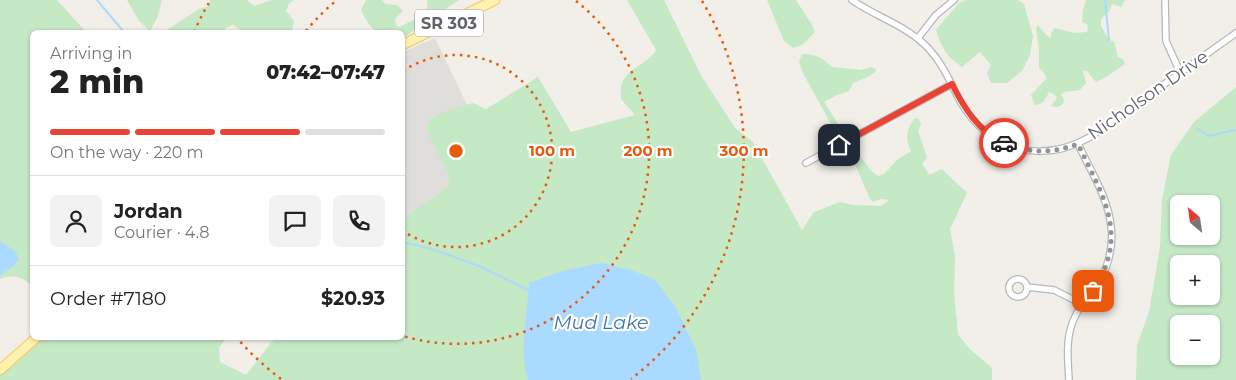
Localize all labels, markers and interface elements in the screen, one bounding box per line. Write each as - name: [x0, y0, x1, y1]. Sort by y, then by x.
- road number: SR 303: [415, 9, 483, 36]
- text: Arriving in: [50, 44, 132, 63]
- street label: Nicholson Drive: [1084, 45, 1213, 145]
- text: 07:42–07:47: [266, 61, 385, 84]
- text: 2 min: [50, 62, 144, 101]
- courier: [979, 118, 1029, 168]
- pin: [818, 124, 860, 166]
- icon: car: [990, 129, 1018, 157]
- icon: home: [825, 131, 853, 159]
- text: 100 m: [529, 141, 575, 160]
- text: 200 m: [623, 141, 673, 160]
- text: 300 m: [718, 141, 769, 160]
- centre of rings: [447, 142, 465, 160]
- text: On the way · 220 m: [50, 143, 203, 162]
- button: person: [50, 195, 102, 247]
- button: chat: [269, 195, 321, 247]
- button: phone: [333, 195, 385, 247]
- north arrow: [1170, 195, 1220, 245]
- map controls: [1170, 195, 1220, 365]
- text: Jordan: [114, 200, 183, 223]
- text: Courier · 4.8: [114, 223, 210, 242]
- button: +: [1170, 255, 1220, 305]
- pin: [1072, 270, 1114, 312]
- icon: bag: [1079, 277, 1107, 305]
- text: Order #7180: [50, 287, 166, 310]
- text: $20.93: [321, 287, 385, 310]
- water label: Mud Lake: [553, 311, 649, 334]
- button: −: [1170, 315, 1220, 365]

